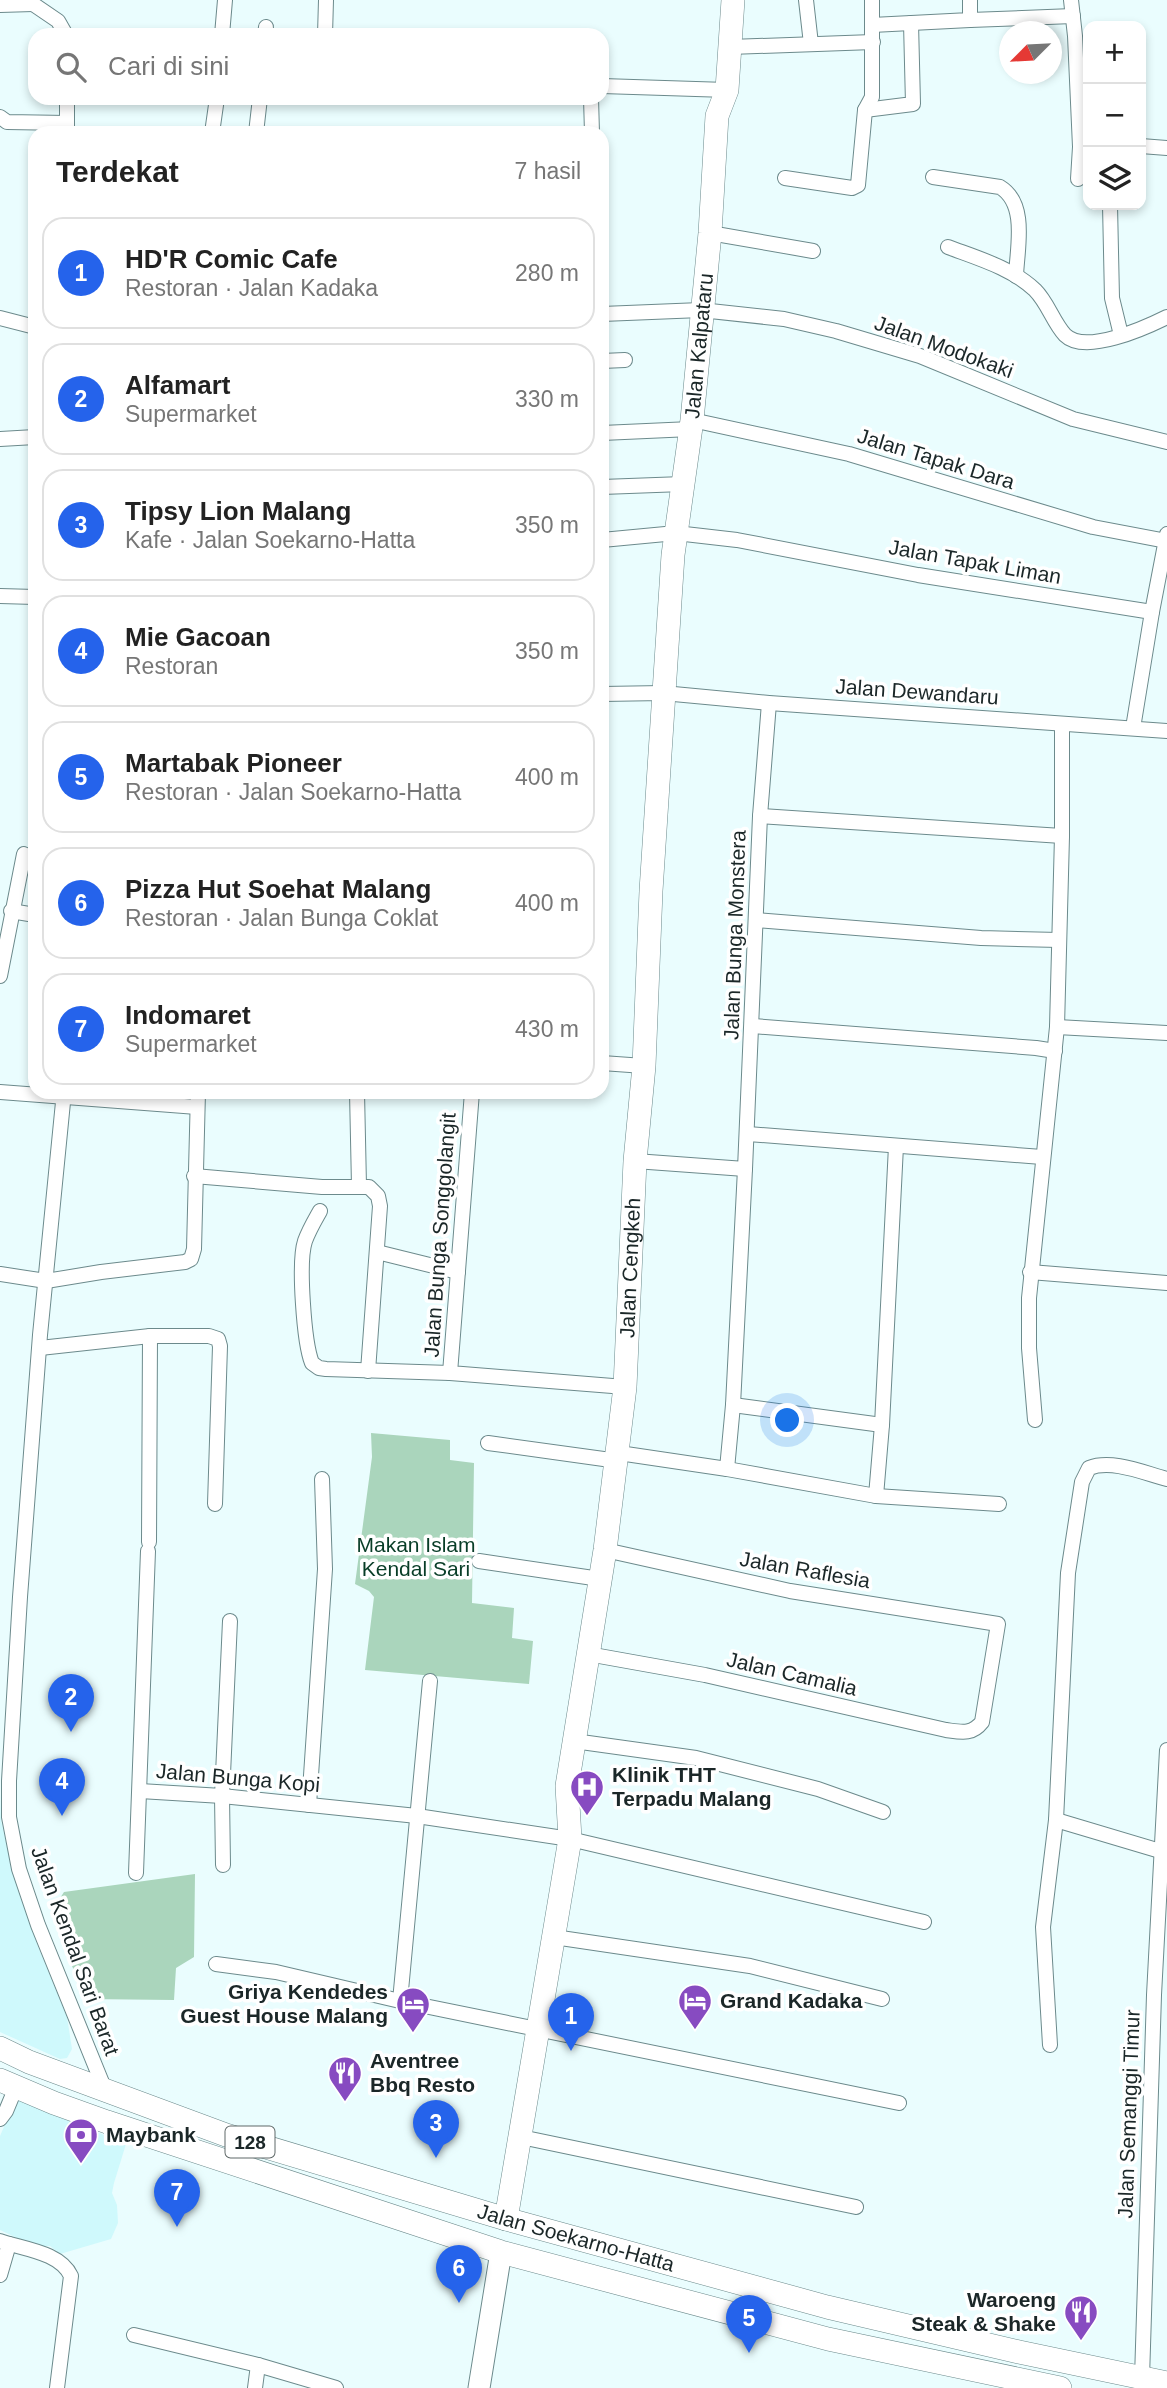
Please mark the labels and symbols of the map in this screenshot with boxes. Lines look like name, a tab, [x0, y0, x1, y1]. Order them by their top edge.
north arrow	[999, 21, 1062, 84]
street label: Jalan Kalpataru	[680, 272, 717, 420]
street label: Jalan Modokaki	[872, 311, 1017, 382]
street label: Jalan Tapak Dara	[855, 424, 1018, 493]
street label: Jalan Tapak Liman	[887, 535, 1063, 588]
street label: Jalan Dewandaru	[835, 674, 999, 709]
street label: Jalan Bunga Monstera	[719, 829, 750, 1040]
street label: Jalan Bunga Songgolangit	[419, 1112, 460, 1358]
street label: Jalan Cengkeh	[615, 1197, 644, 1338]
your location	[770, 1403, 804, 1437]
park label: Makan Islam Kendal Sari	[356, 1533, 476, 1580]
street label: Jalan Raflesia	[738, 1547, 872, 1592]
street label: Jalan Camalia	[725, 1647, 860, 1700]
pin: 2	[48, 1674, 94, 1732]
pin: 4	[39, 1758, 85, 1816]
street label: Jalan Bunga Kopi	[155, 1759, 321, 1796]
place label: Klinik THT Terpadu Malang	[612, 1763, 771, 1810]
hospital icon: Klinik THT Terpadu Malang	[568, 1768, 606, 1817]
street label: Jalan Kendal Sari Barat	[27, 1843, 124, 2059]
place label: Griya Kendedes Guest House Malang	[180, 1980, 388, 2027]
hotel icon: Grand Kadaka	[676, 1982, 714, 2031]
hotel icon: Griya Kendedes Guest House Malang	[394, 1985, 432, 2034]
place label: Grand Kadaka	[720, 1989, 863, 2012]
pin: 1	[548, 1993, 594, 2051]
street label: Jalan Semanggi Timur	[1113, 2009, 1144, 2219]
place label: Aventree Bbq Resto	[370, 2049, 475, 2096]
restaurant icon: Aventree Bbq Resto	[326, 2054, 364, 2103]
pin: 3	[413, 2100, 459, 2158]
bank icon: Maybank	[62, 2116, 100, 2165]
place label: Maybank	[106, 2123, 196, 2146]
road number: 128	[226, 2126, 274, 2158]
pin: 7	[154, 2169, 200, 2227]
street label: Jalan Soekarno-Hatta	[475, 2199, 677, 2276]
pin: 6	[436, 2245, 482, 2303]
place label: Waroeng Steak & Shake	[911, 2288, 1056, 2335]
restaurant icon: Waroeng Steak & Shake	[1062, 2293, 1100, 2342]
pin: 5	[726, 2295, 772, 2353]

